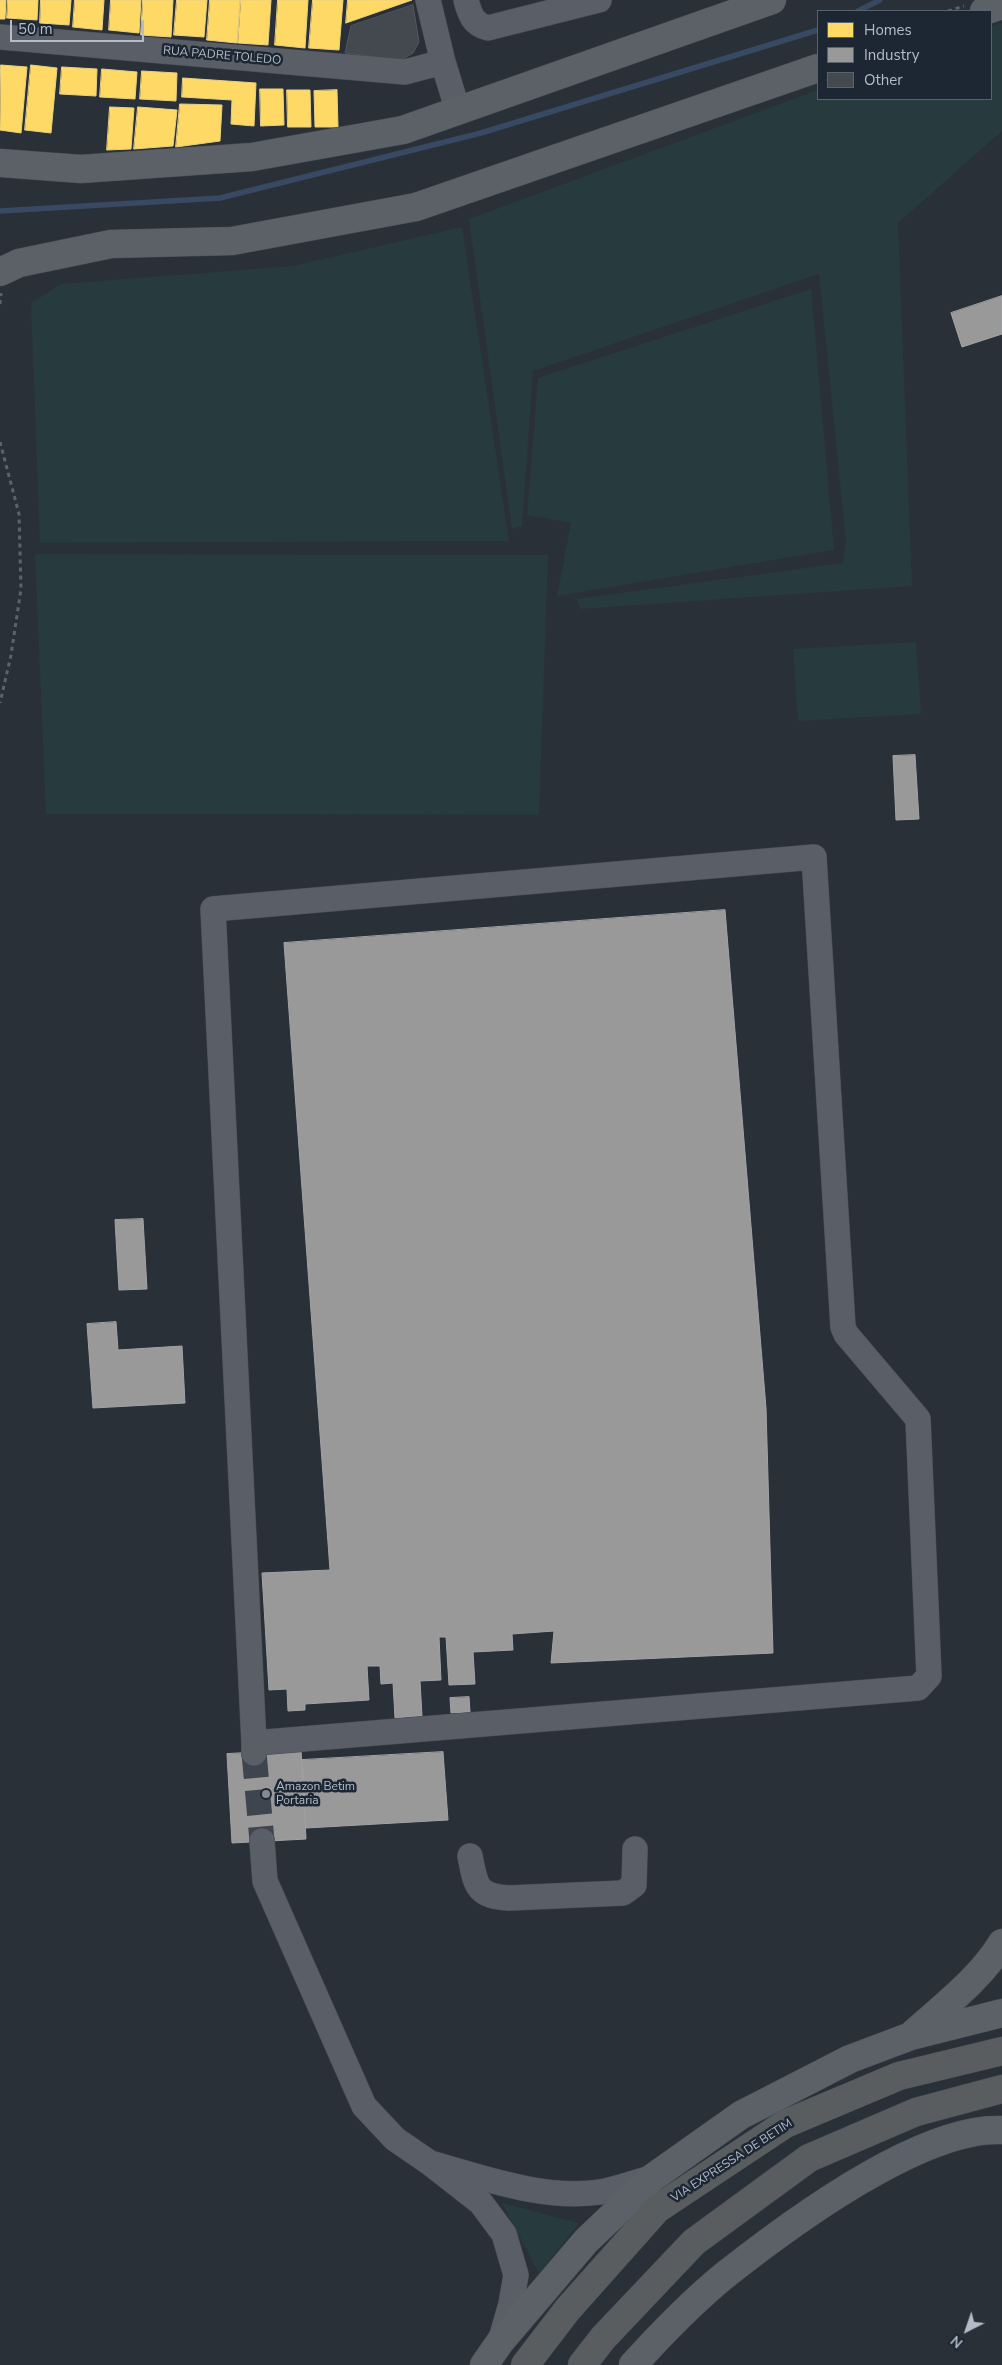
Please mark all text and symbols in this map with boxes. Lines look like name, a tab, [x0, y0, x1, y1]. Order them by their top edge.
scale bar	[12, 10, 146, 42]
legend	[817, 10, 992, 100]
text: 50 m	[18, 19, 53, 39]
text: Homes	[864, 20, 912, 40]
street label: RUA PADRE TOLEDO	[162, 44, 282, 68]
text: Industry	[864, 45, 919, 65]
text: Other	[864, 70, 903, 90]
place label: Amazon Betim Portaria	[276, 1780, 355, 1808]
marker: Amazon Betim Portaria	[260, 1788, 272, 1800]
street label: VIA EXPRESSA DE BETIM	[669, 2116, 795, 2206]
north arrow	[942, 2305, 992, 2355]
text: N	[947, 2331, 967, 2352]

